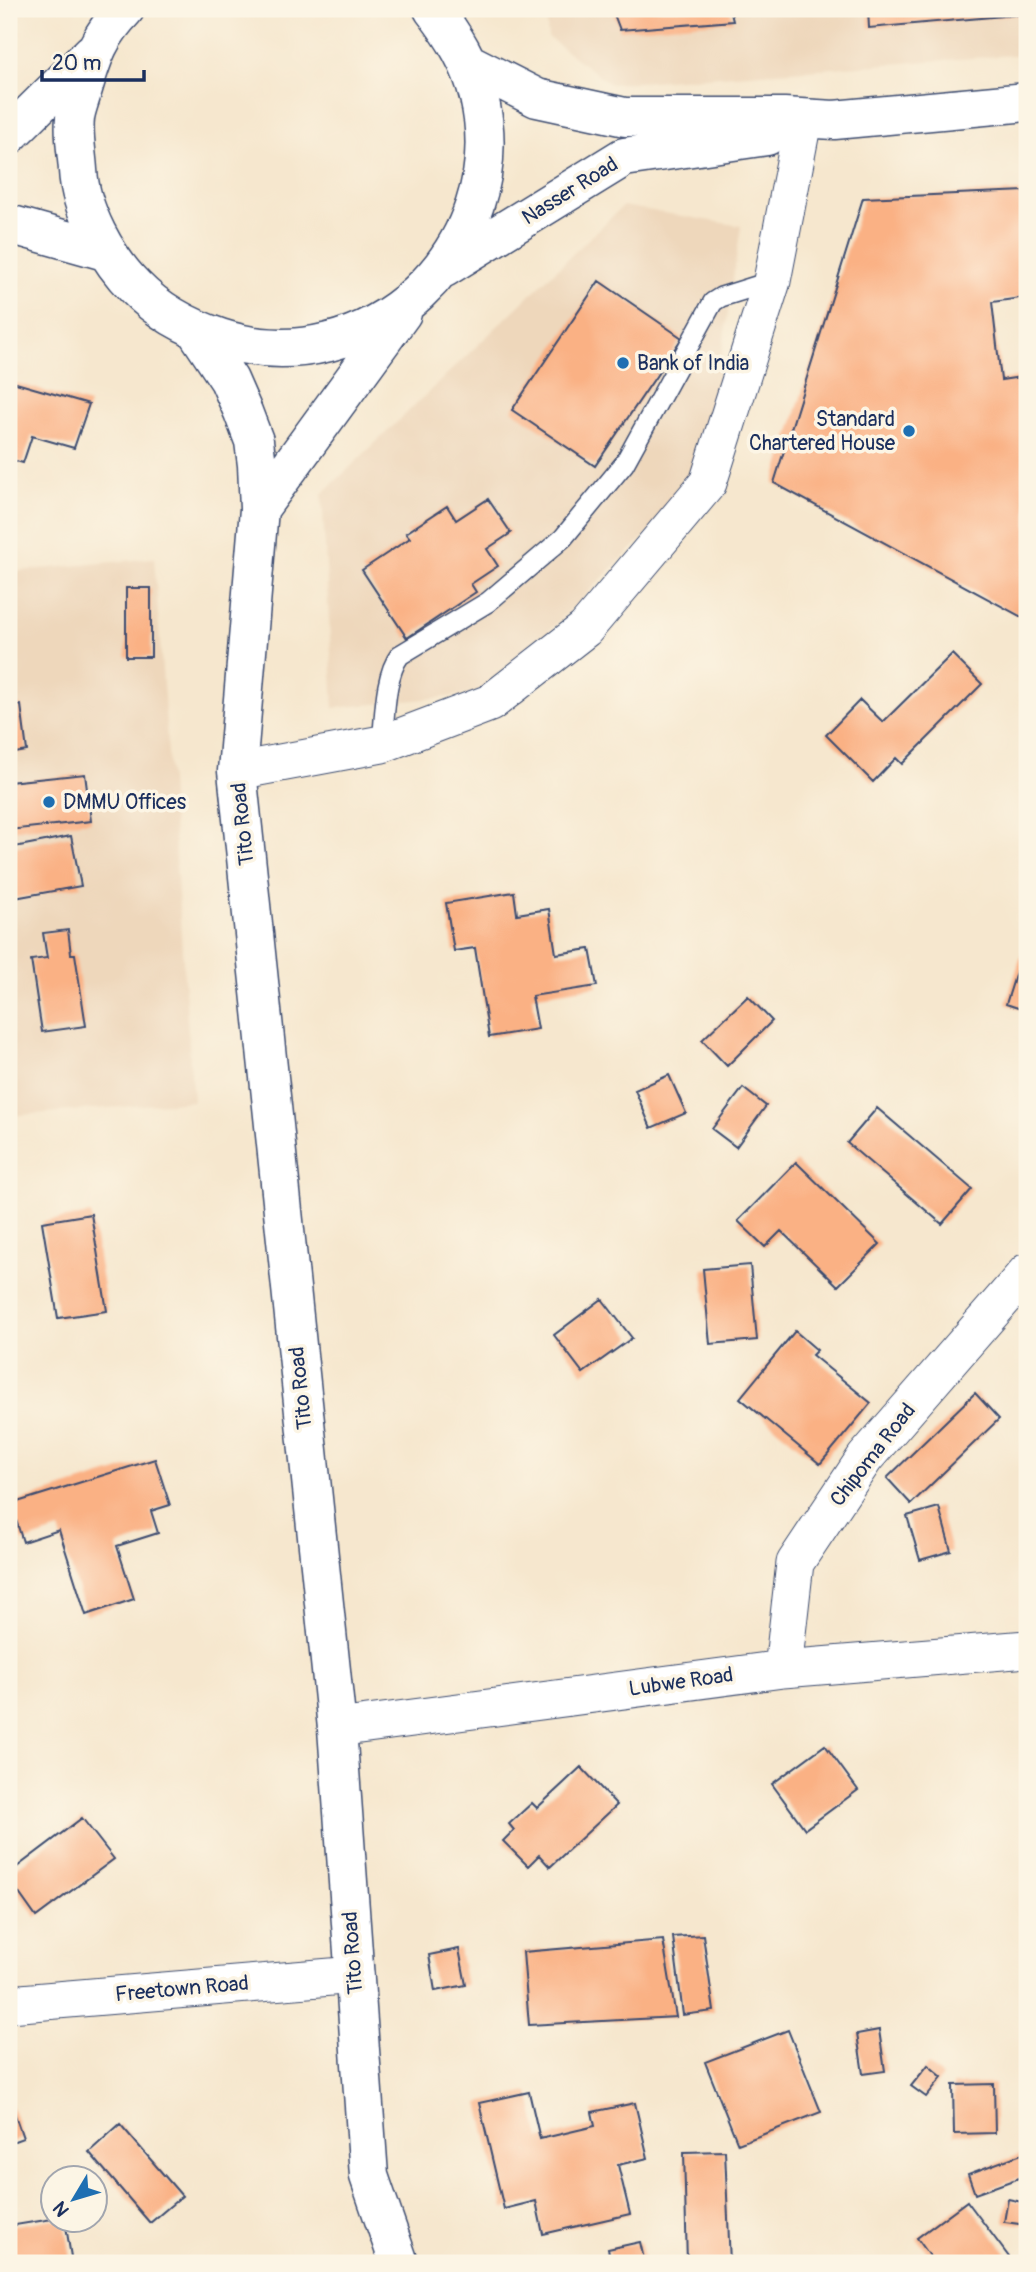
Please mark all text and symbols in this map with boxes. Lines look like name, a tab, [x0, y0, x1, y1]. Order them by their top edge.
scale bar	[42, 38, 144, 82]
text: 20 m	[52, 50, 101, 77]
street label: Nasser Road	[517, 151, 623, 231]
place label: Bank of India	[637, 350, 749, 377]
marker: Bank of India	[615, 355, 631, 371]
place label: Standard Chartered House	[749, 406, 896, 457]
marker: Standard Chartered House	[901, 423, 917, 439]
street label: Tito Road	[225, 781, 261, 867]
place label: DMMU Offices	[63, 789, 187, 816]
marker: DMMU Offices	[41, 794, 57, 810]
street label: Tito Road	[283, 1345, 319, 1431]
street label: Chipoma Road	[824, 1398, 922, 1512]
street label: Lubwe Road	[627, 1661, 735, 1703]
street label: Tito Road	[337, 1911, 369, 1995]
street label: Freetown Road	[114, 1970, 250, 2008]
north arrow	[38, 2164, 108, 2234]
text: N	[48, 2196, 75, 2221]

